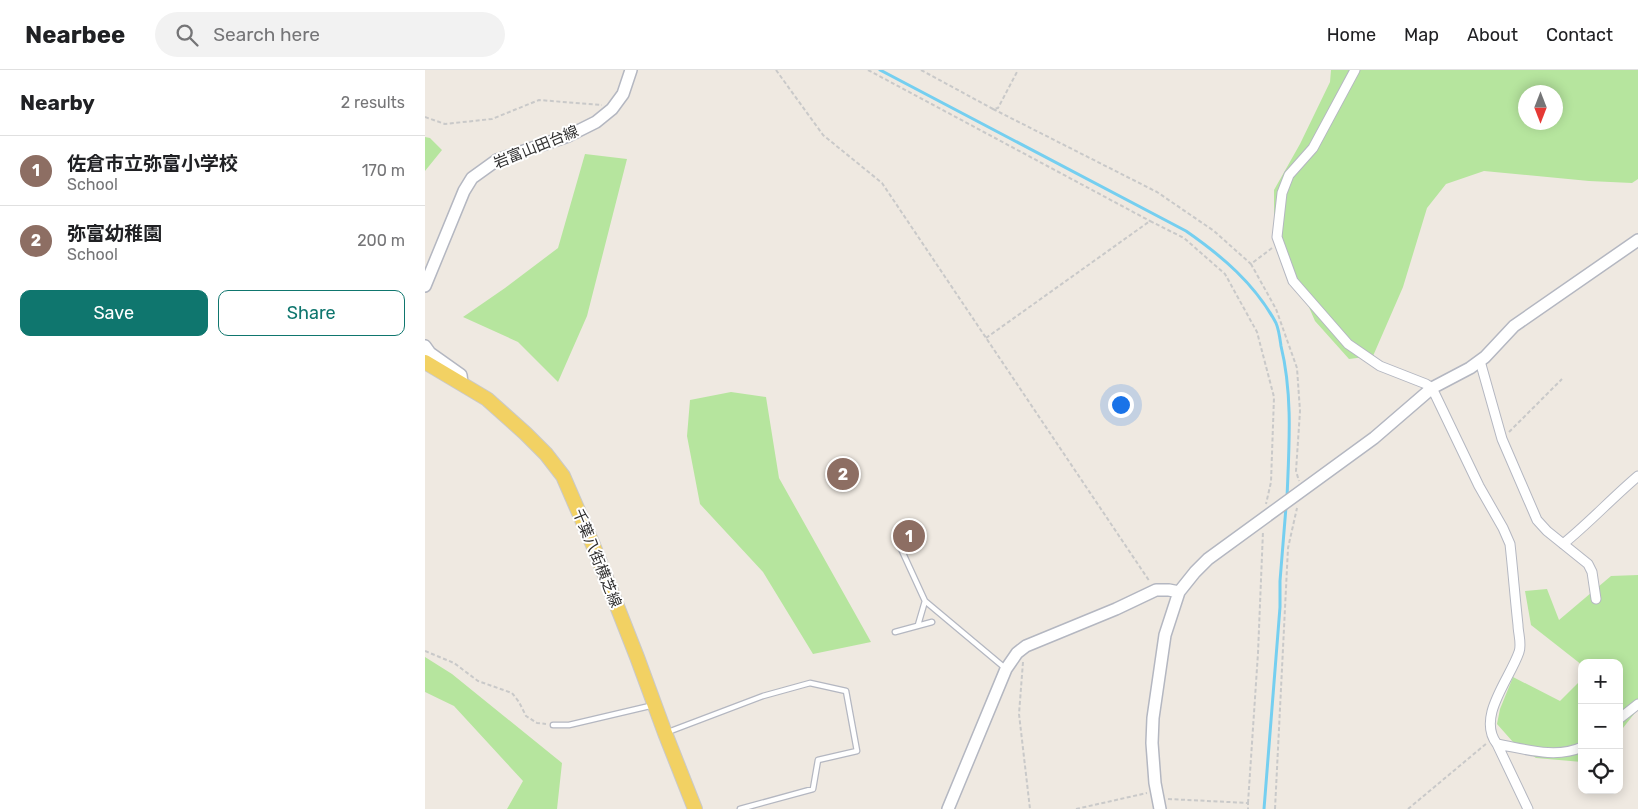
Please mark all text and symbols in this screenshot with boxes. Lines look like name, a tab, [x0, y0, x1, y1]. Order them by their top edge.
search box	[155, 12, 505, 57]
text: Nearbee	[25, 21, 125, 49]
icon: search	[173, 21, 201, 49]
text: Search here	[213, 23, 320, 46]
text: Home	[1327, 24, 1376, 46]
text: Map	[1404, 24, 1439, 46]
text: About	[1467, 24, 1518, 46]
text: Contact	[1546, 24, 1613, 46]
north arrow	[1518, 85, 1563, 130]
text: Nearby	[20, 90, 95, 115]
text: 2 results	[341, 93, 405, 112]
street label: 岩富山田台線	[491, 122, 581, 172]
text: 佐倉市立弥富小学校	[67, 152, 238, 175]
text: 1	[32, 161, 40, 180]
text: 170 m	[362, 161, 405, 180]
text: School	[67, 175, 118, 194]
text: 弥富幼稚園	[67, 222, 162, 245]
text: 2	[31, 231, 41, 250]
text: 200 m	[357, 231, 405, 250]
text: School	[67, 245, 118, 264]
button: Save	[20, 290, 208, 336]
button: Share	[218, 290, 405, 336]
your location	[1108, 392, 1134, 418]
pin: 2	[827, 455, 859, 493]
street label: 千葉八街横芝線	[569, 506, 625, 610]
pin: 1	[893, 517, 925, 555]
map controls	[1578, 659, 1623, 794]
button: +	[1578, 659, 1623, 704]
button: −	[1578, 704, 1623, 749]
button: locate	[1578, 749, 1623, 794]

